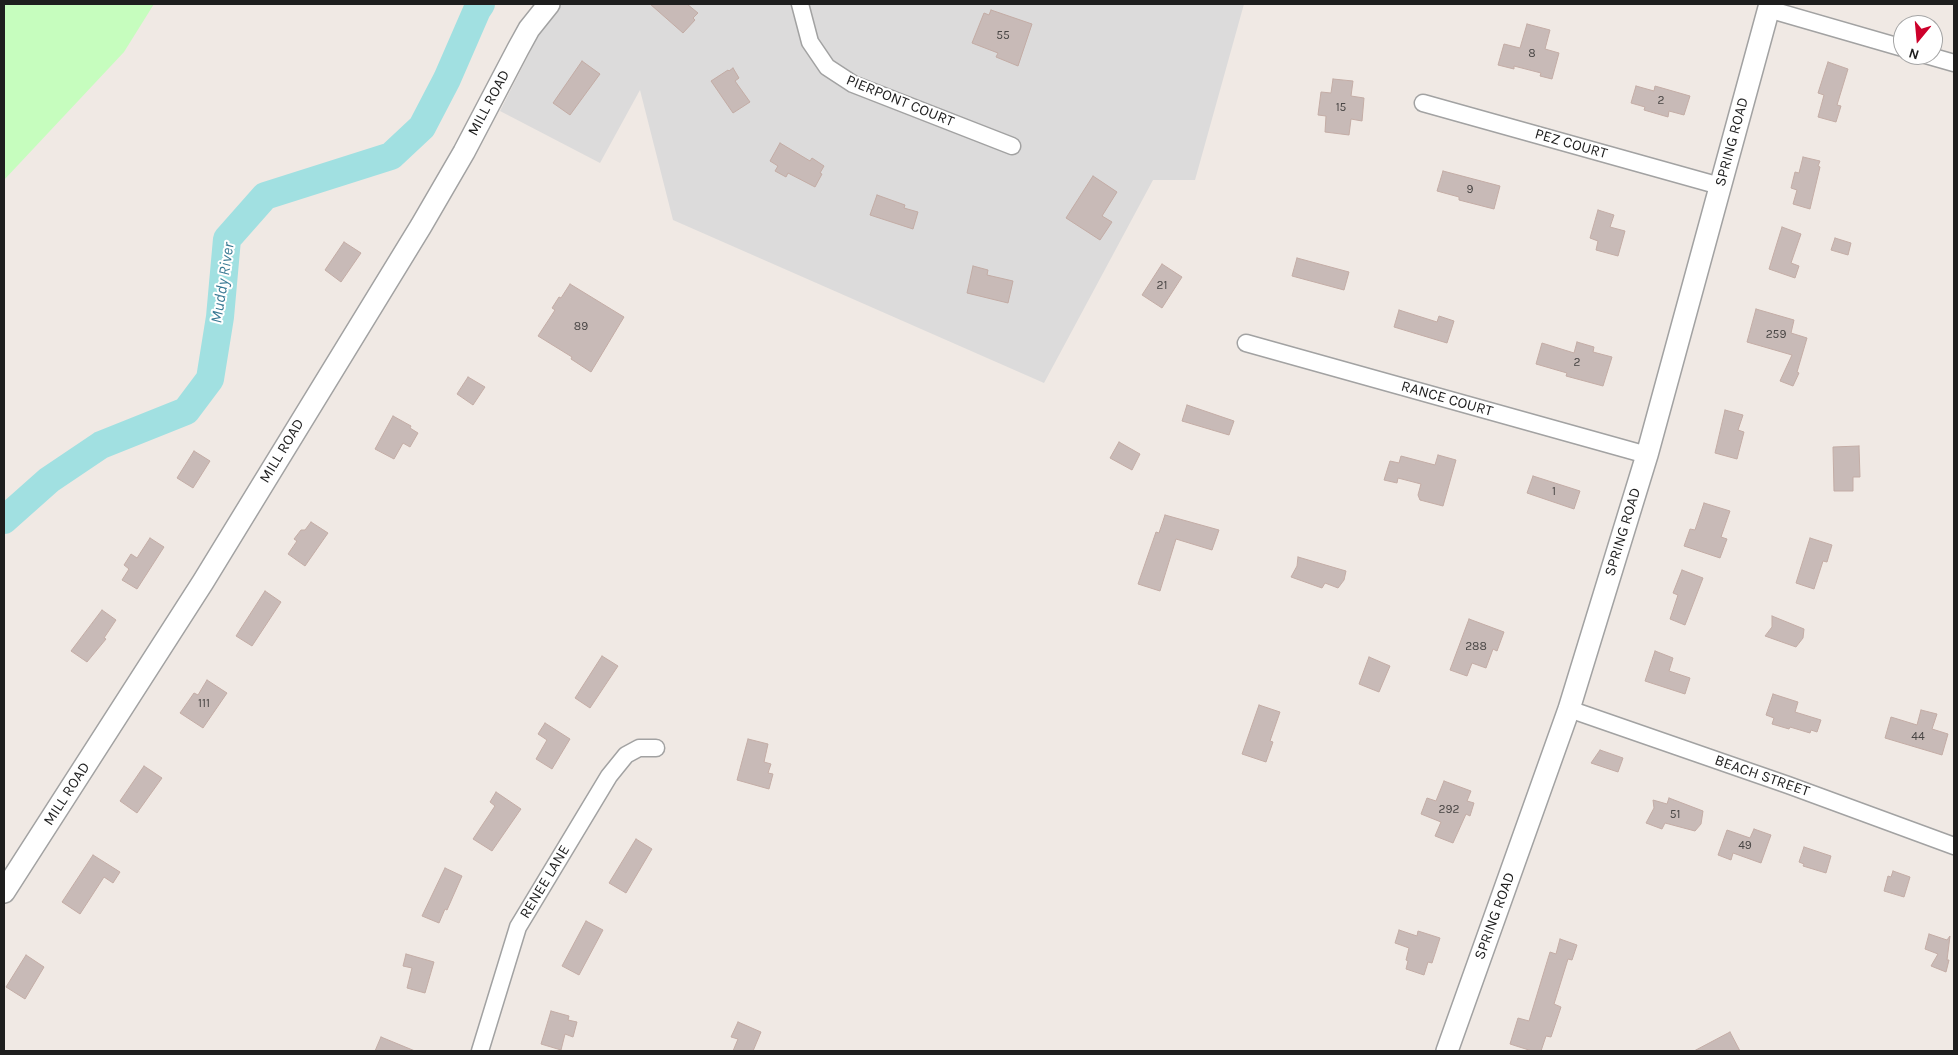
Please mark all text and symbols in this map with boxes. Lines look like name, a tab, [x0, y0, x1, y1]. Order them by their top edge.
north arrow	[1893, 15, 1943, 65]
house number: 55	[996, 29, 1010, 43]
text: N	[1906, 44, 1921, 63]
house number: 8	[1528, 47, 1536, 61]
street label: MILL ROAD	[464, 67, 514, 139]
street label: PIERPONT COURT	[843, 71, 957, 131]
house number: 2	[1658, 94, 1664, 108]
street label: SPRING ROAD	[1711, 95, 1753, 189]
house number: 15	[1336, 101, 1346, 115]
street label: PEZ COURT	[1533, 125, 1609, 163]
house number: 9	[1467, 183, 1473, 197]
water label: Muddy River	[207, 241, 239, 325]
house number: 21	[1157, 279, 1167, 293]
house number: 89	[574, 320, 588, 334]
house number: 259	[1766, 328, 1786, 342]
house number: 2	[1574, 356, 1580, 370]
street label: RANCE COURT	[1399, 377, 1495, 421]
street label: MILL ROAD	[256, 416, 308, 486]
house number: 1	[1552, 485, 1556, 499]
street label: SPRING ROAD	[1601, 486, 1645, 578]
house number: 288	[1465, 640, 1487, 654]
house number: 111	[198, 697, 210, 711]
house number: 44	[1911, 730, 1925, 744]
street label: BEACH STREET	[1712, 751, 1812, 801]
street label: MILL ROAD	[40, 759, 94, 829]
house number: 292	[1439, 803, 1459, 817]
house number: 51	[1670, 808, 1680, 822]
house number: 49	[1738, 839, 1752, 853]
street label: RENEE LANE	[516, 842, 574, 922]
street label: SPRING ROAD	[1471, 870, 1519, 962]

